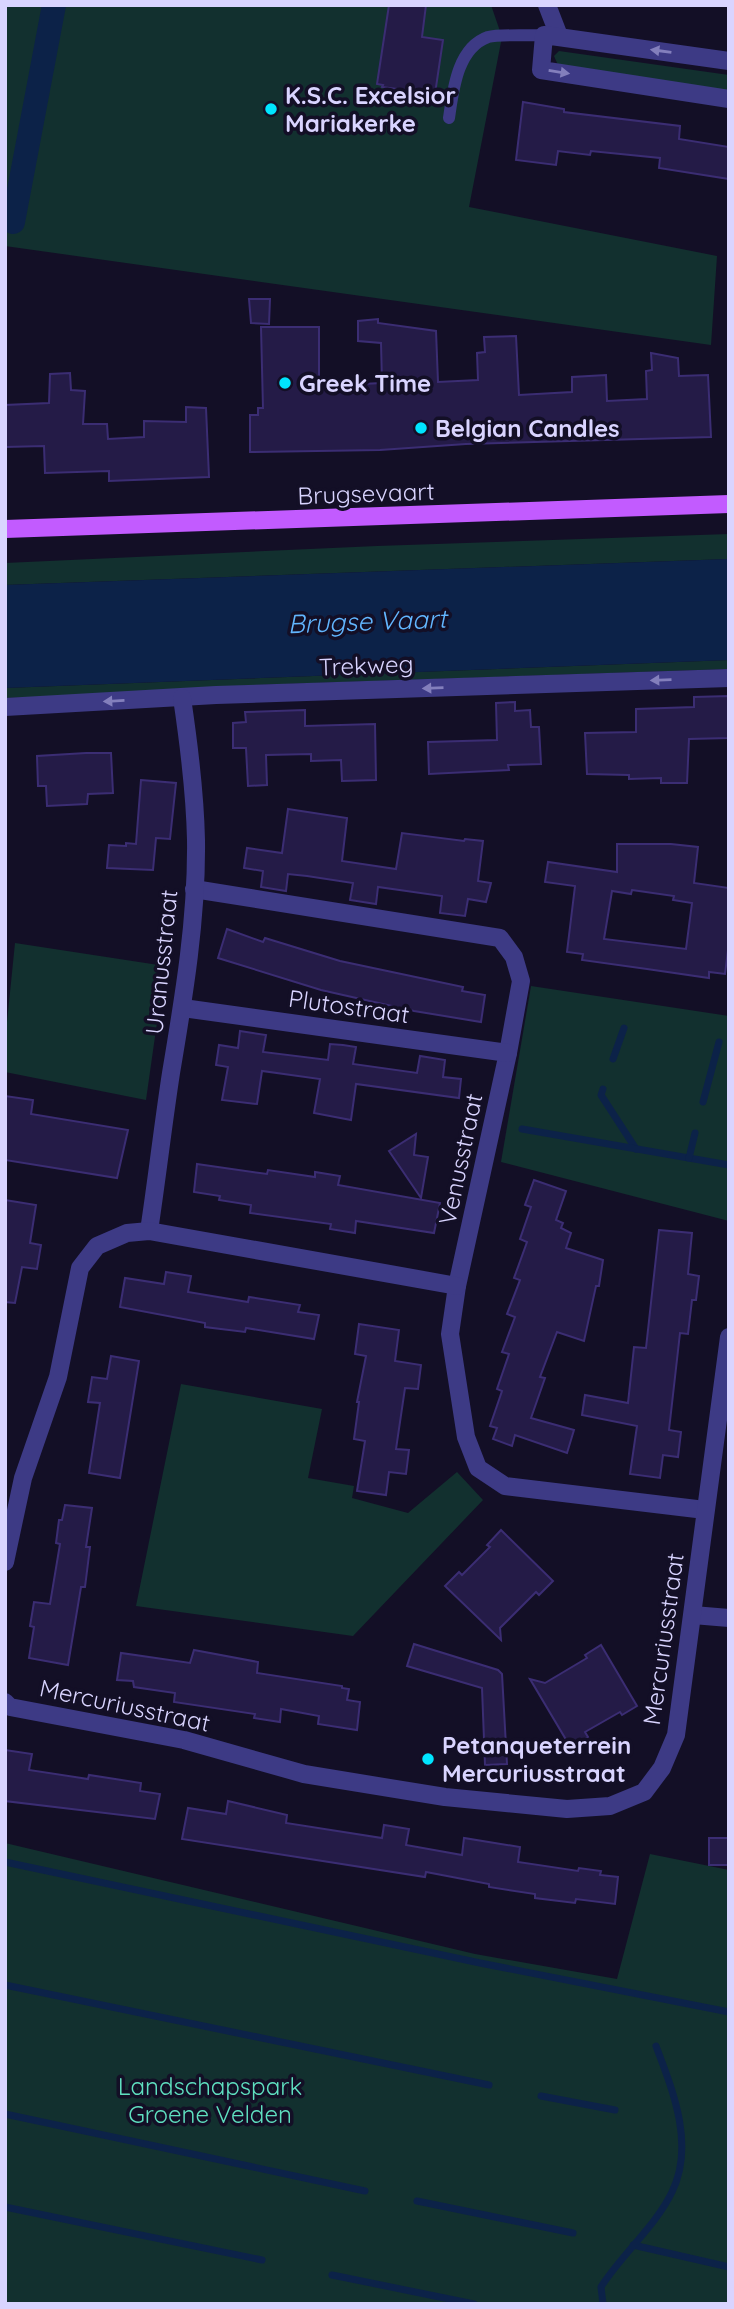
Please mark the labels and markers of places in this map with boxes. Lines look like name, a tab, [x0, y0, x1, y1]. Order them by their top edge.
place label: K.S.C. Excelsior Mariakerke	[285, 80, 456, 138]
marker: K.S.C. Excelsior Mariakerke	[263, 101, 279, 117]
place label: Greek Time	[299, 368, 431, 398]
marker: Greek Time	[277, 375, 293, 391]
place label: Belgian Candles	[435, 413, 620, 443]
marker: Belgian Candles	[413, 420, 429, 436]
place label: Petanqueterrein Mercuriusstraat	[442, 1730, 631, 1788]
marker: Petanqueterrein Mercuriusstraat	[420, 1751, 436, 1767]

